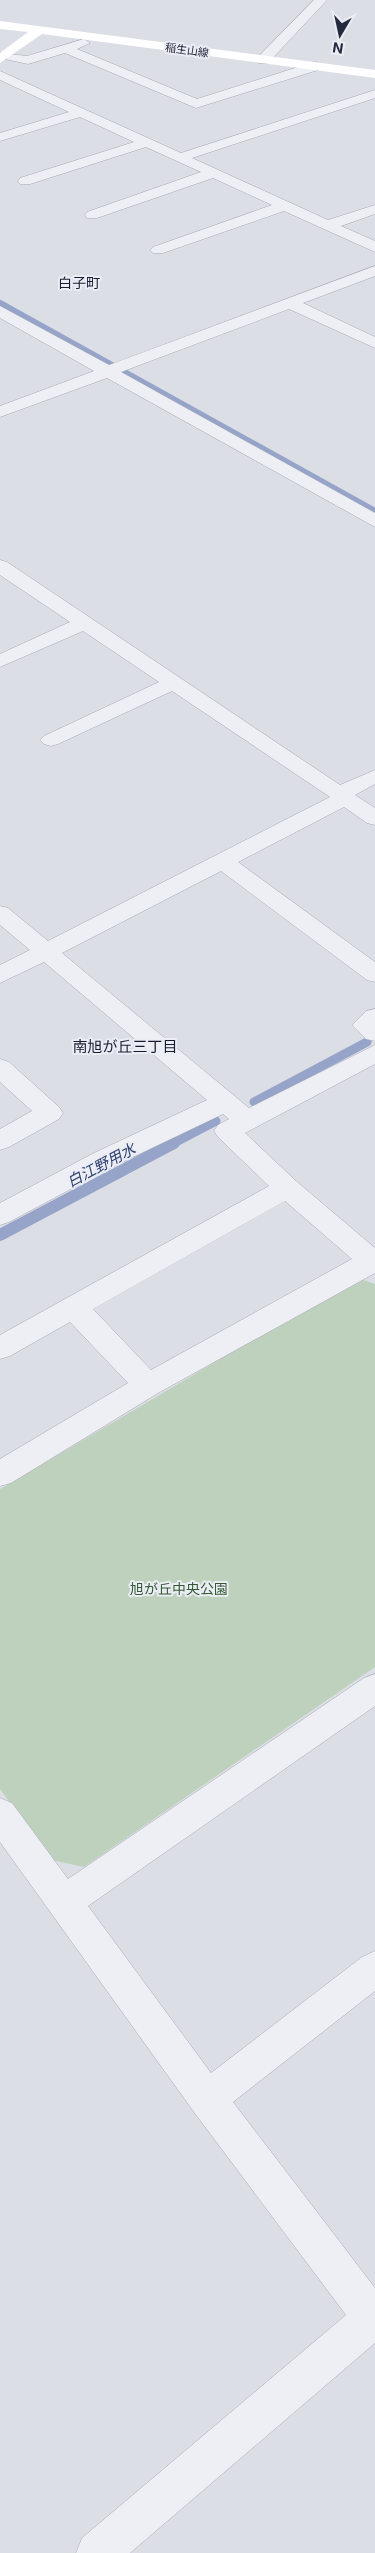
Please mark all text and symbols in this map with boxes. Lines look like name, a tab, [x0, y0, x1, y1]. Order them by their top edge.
north arrow	[315, 10, 365, 60]
text: N	[331, 39, 344, 58]
street label: 稲生山線	[164, 40, 210, 60]
district label: 白子町	[58, 274, 100, 291]
district label: 南旭が丘三丁目	[72, 1037, 178, 1056]
water label: 白江野用水	[63, 1138, 140, 1191]
park label: 旭が丘中央公園	[130, 1580, 228, 1597]

